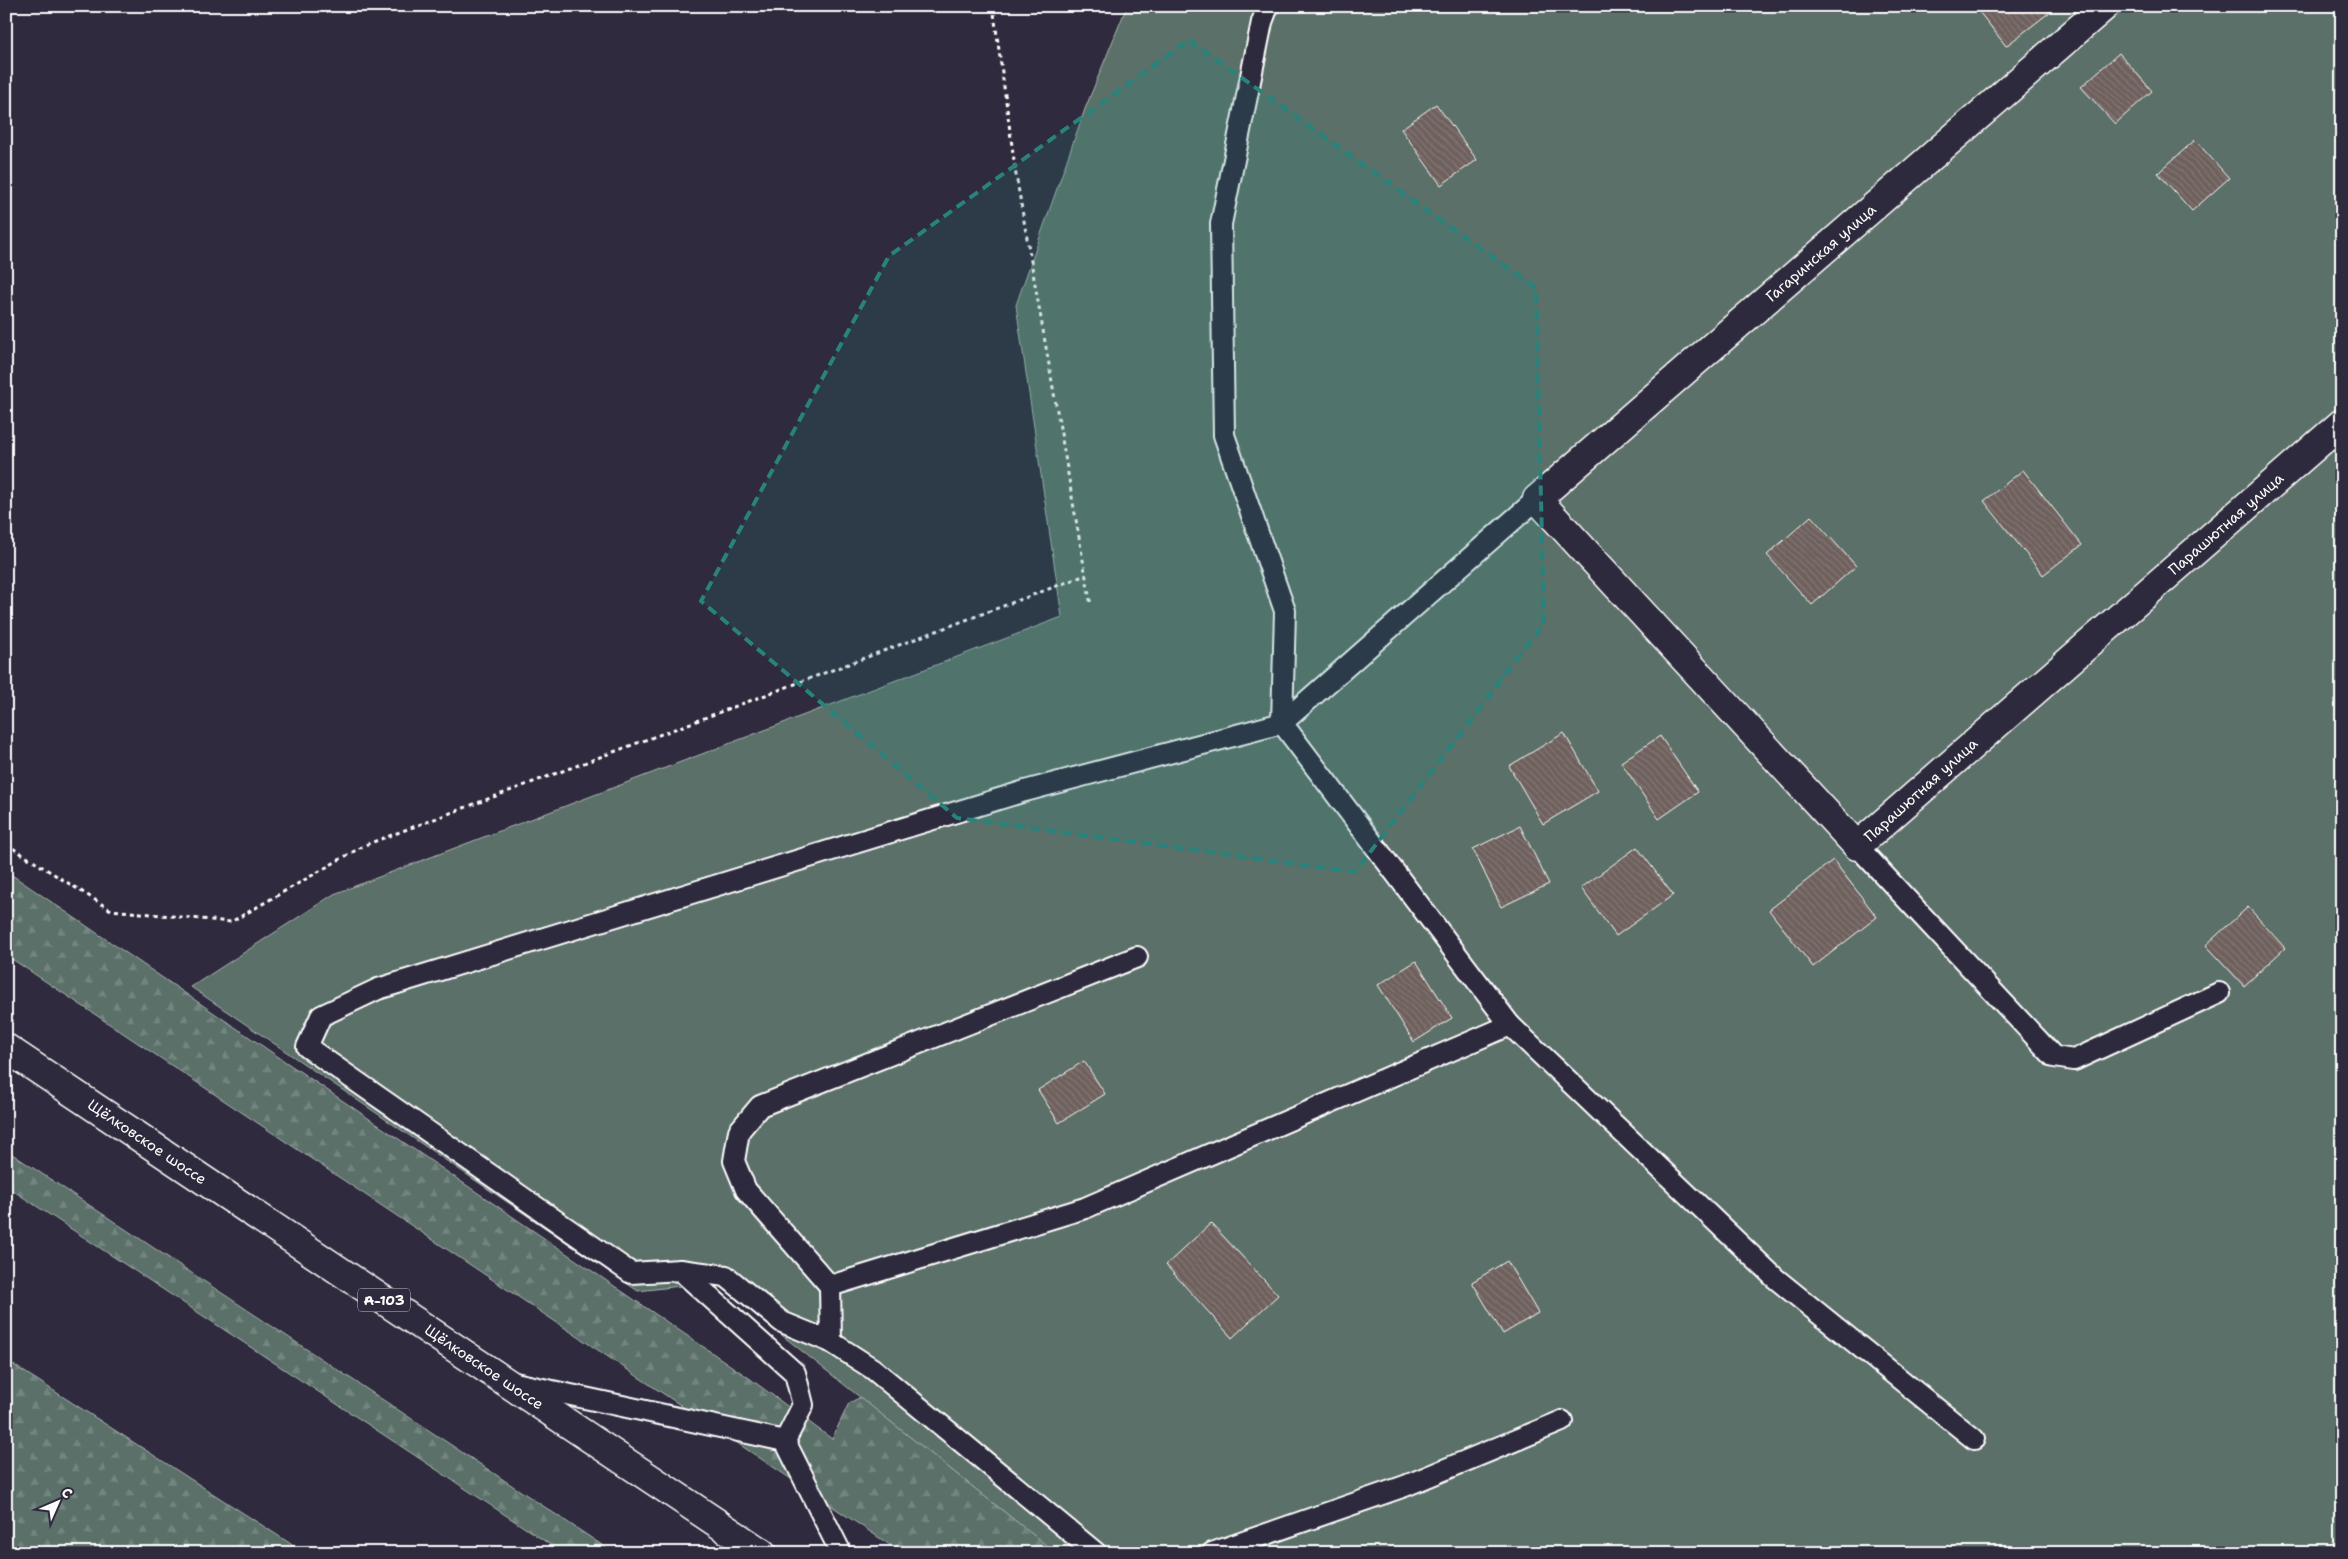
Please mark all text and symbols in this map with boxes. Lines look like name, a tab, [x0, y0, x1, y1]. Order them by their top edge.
street label: Гагаринская улица	[1762, 199, 1881, 306]
street label: Парашютная улица	[2164, 468, 2288, 580]
street label: Парашютная улица	[1860, 733, 1983, 846]
street label: Щёлковское шоссе	[84, 1095, 210, 1189]
road number: А-103	[358, 1288, 410, 1312]
street label: Щёлковское шоссе	[421, 1320, 547, 1414]
north arrow	[32, 1476, 82, 1526]
text: С	[58, 1483, 77, 1502]

